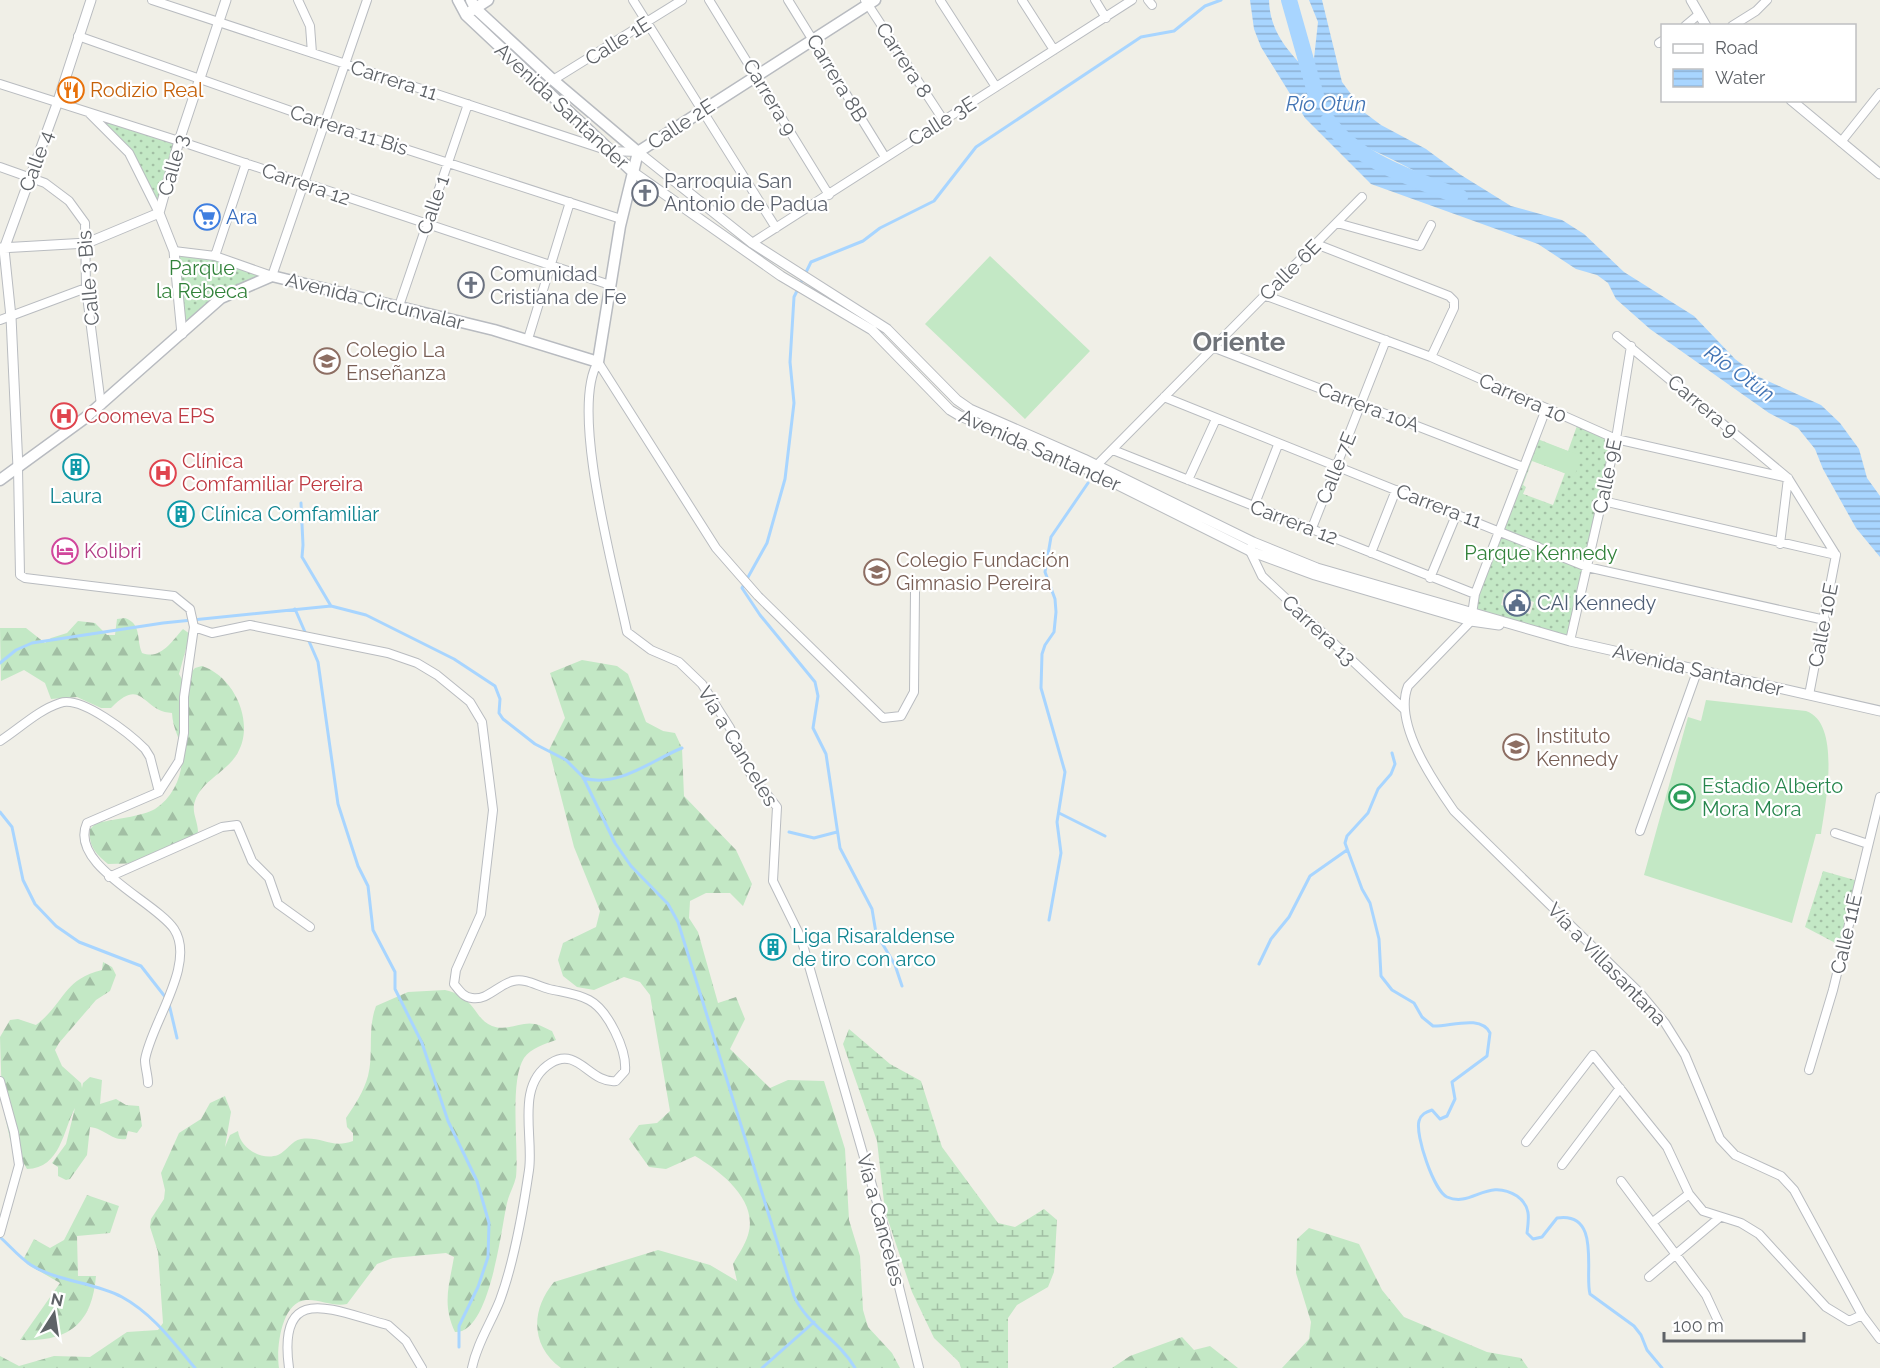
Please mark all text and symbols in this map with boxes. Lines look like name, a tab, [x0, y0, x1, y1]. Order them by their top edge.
street label: Calle 1E	[581, 11, 655, 71]
street label: Carrera 8	[871, 18, 937, 102]
legend	[1661, 24, 1856, 102]
street label: Carrera 8B	[801, 30, 873, 126]
text: Road	[1715, 37, 1758, 58]
street label: Avenida Santander	[490, 38, 634, 174]
street label: Carrera 9	[738, 54, 802, 140]
street label: Carrera 11	[347, 55, 441, 105]
text: Water	[1715, 67, 1766, 88]
restaurant icon: Rodizio Real	[56, 75, 86, 105]
place label: Rodizio Real	[90, 78, 204, 102]
street label: Calle 3E	[904, 91, 980, 151]
water label: Río Otún	[1286, 91, 1366, 116]
street label: Calle 2E	[643, 94, 719, 154]
street label: Carrera 11 Bis	[287, 100, 411, 160]
street label: Calle 4	[14, 127, 58, 195]
street label: Calle 3	[153, 131, 193, 199]
street label: Carrera 12	[259, 158, 353, 210]
place label: Parroquia San Antonio de Padua	[664, 169, 828, 216]
street label: Calle 1	[412, 172, 454, 238]
church icon: Parroquia San Antonio de Padua	[630, 178, 660, 208]
supermarket icon: Ara	[192, 202, 222, 232]
place label: Ara	[226, 205, 257, 229]
street label: Calle 3 Bis	[72, 229, 104, 327]
street label: Calle 6E	[1254, 234, 1326, 306]
park label: Parque la Rebeca	[156, 256, 248, 303]
place label: Comunidad Cristiana de Fe	[490, 262, 627, 309]
street label: Avenida Circunvalar	[283, 267, 467, 335]
church icon: Comunidad Cristiana de Fe	[456, 270, 486, 300]
district label: Oriente	[1193, 327, 1286, 357]
place label: Colegio La Enseñanza	[346, 338, 446, 385]
water label: Río Otún	[1700, 339, 1780, 407]
school or university icon: Colegio La Enseñanza	[312, 346, 342, 376]
street label: Carrera 10	[1475, 368, 1571, 428]
street label: Carrera 9	[1663, 370, 1743, 442]
street label: Carrera 10A	[1315, 377, 1424, 438]
hospital icon: Coomeva EPS	[49, 401, 79, 431]
place label: Coomeva EPS	[84, 404, 215, 428]
street label: Avenida Santander	[955, 404, 1125, 496]
street label: Calle 7E	[1311, 429, 1361, 507]
street label: Calle 9E	[1587, 436, 1627, 516]
place label: Clínica Comfamiliar Pereira	[182, 449, 363, 496]
building icon: Laura	[61, 452, 91, 482]
hospital icon: Clínica Comfamiliar Pereira	[148, 458, 178, 488]
street label: Carrera 11	[1393, 479, 1486, 534]
place label: Laura	[50, 484, 102, 508]
street label: Carrera 12	[1247, 494, 1341, 550]
building icon: Clínica Comfamiliar	[166, 499, 196, 529]
place label: Clínica Comfamiliar	[201, 502, 379, 526]
hotel icon: Kolibri	[50, 536, 80, 566]
place label: Kolibri	[84, 539, 142, 563]
park label: Parque Kennedy	[1464, 541, 1618, 565]
place label: Colegio Fundación Gimnasio Pereira	[896, 548, 1069, 595]
school or university icon: Colegio Fundación Gimnasio Pereira	[862, 557, 892, 587]
street label: Calle 10E	[1803, 581, 1843, 669]
public building icon: CAI Kennedy	[1502, 588, 1532, 618]
street label: Carrera 13	[1277, 590, 1361, 670]
place label: CAI Kennedy	[1537, 591, 1657, 615]
street label: Avenida Santander	[1610, 639, 1786, 701]
street label: Vía a Canceles	[693, 682, 783, 810]
place label: Instituto Kennedy	[1536, 724, 1618, 771]
school or university icon: Instituto Kennedy	[1501, 732, 1531, 762]
place label: Estadio Alberto Mora Mora	[1702, 774, 1843, 821]
sports icon: Estadio Alberto Mora Mora	[1667, 782, 1697, 812]
street label: Calle 11E	[1825, 892, 1867, 976]
street label: Vía a Villasantana	[1542, 898, 1672, 1030]
place label: Liga Risaraldense de tiro con arco	[792, 924, 955, 971]
building icon: Liga Risaraldense de tiro con arco	[758, 932, 788, 962]
street label: Vía a Canceles	[852, 1151, 910, 1289]
north arrow	[24, 1284, 84, 1344]
text: N	[49, 1289, 65, 1310]
scale bar	[1664, 1305, 1804, 1343]
text: 100 m	[1673, 1315, 1724, 1336]

